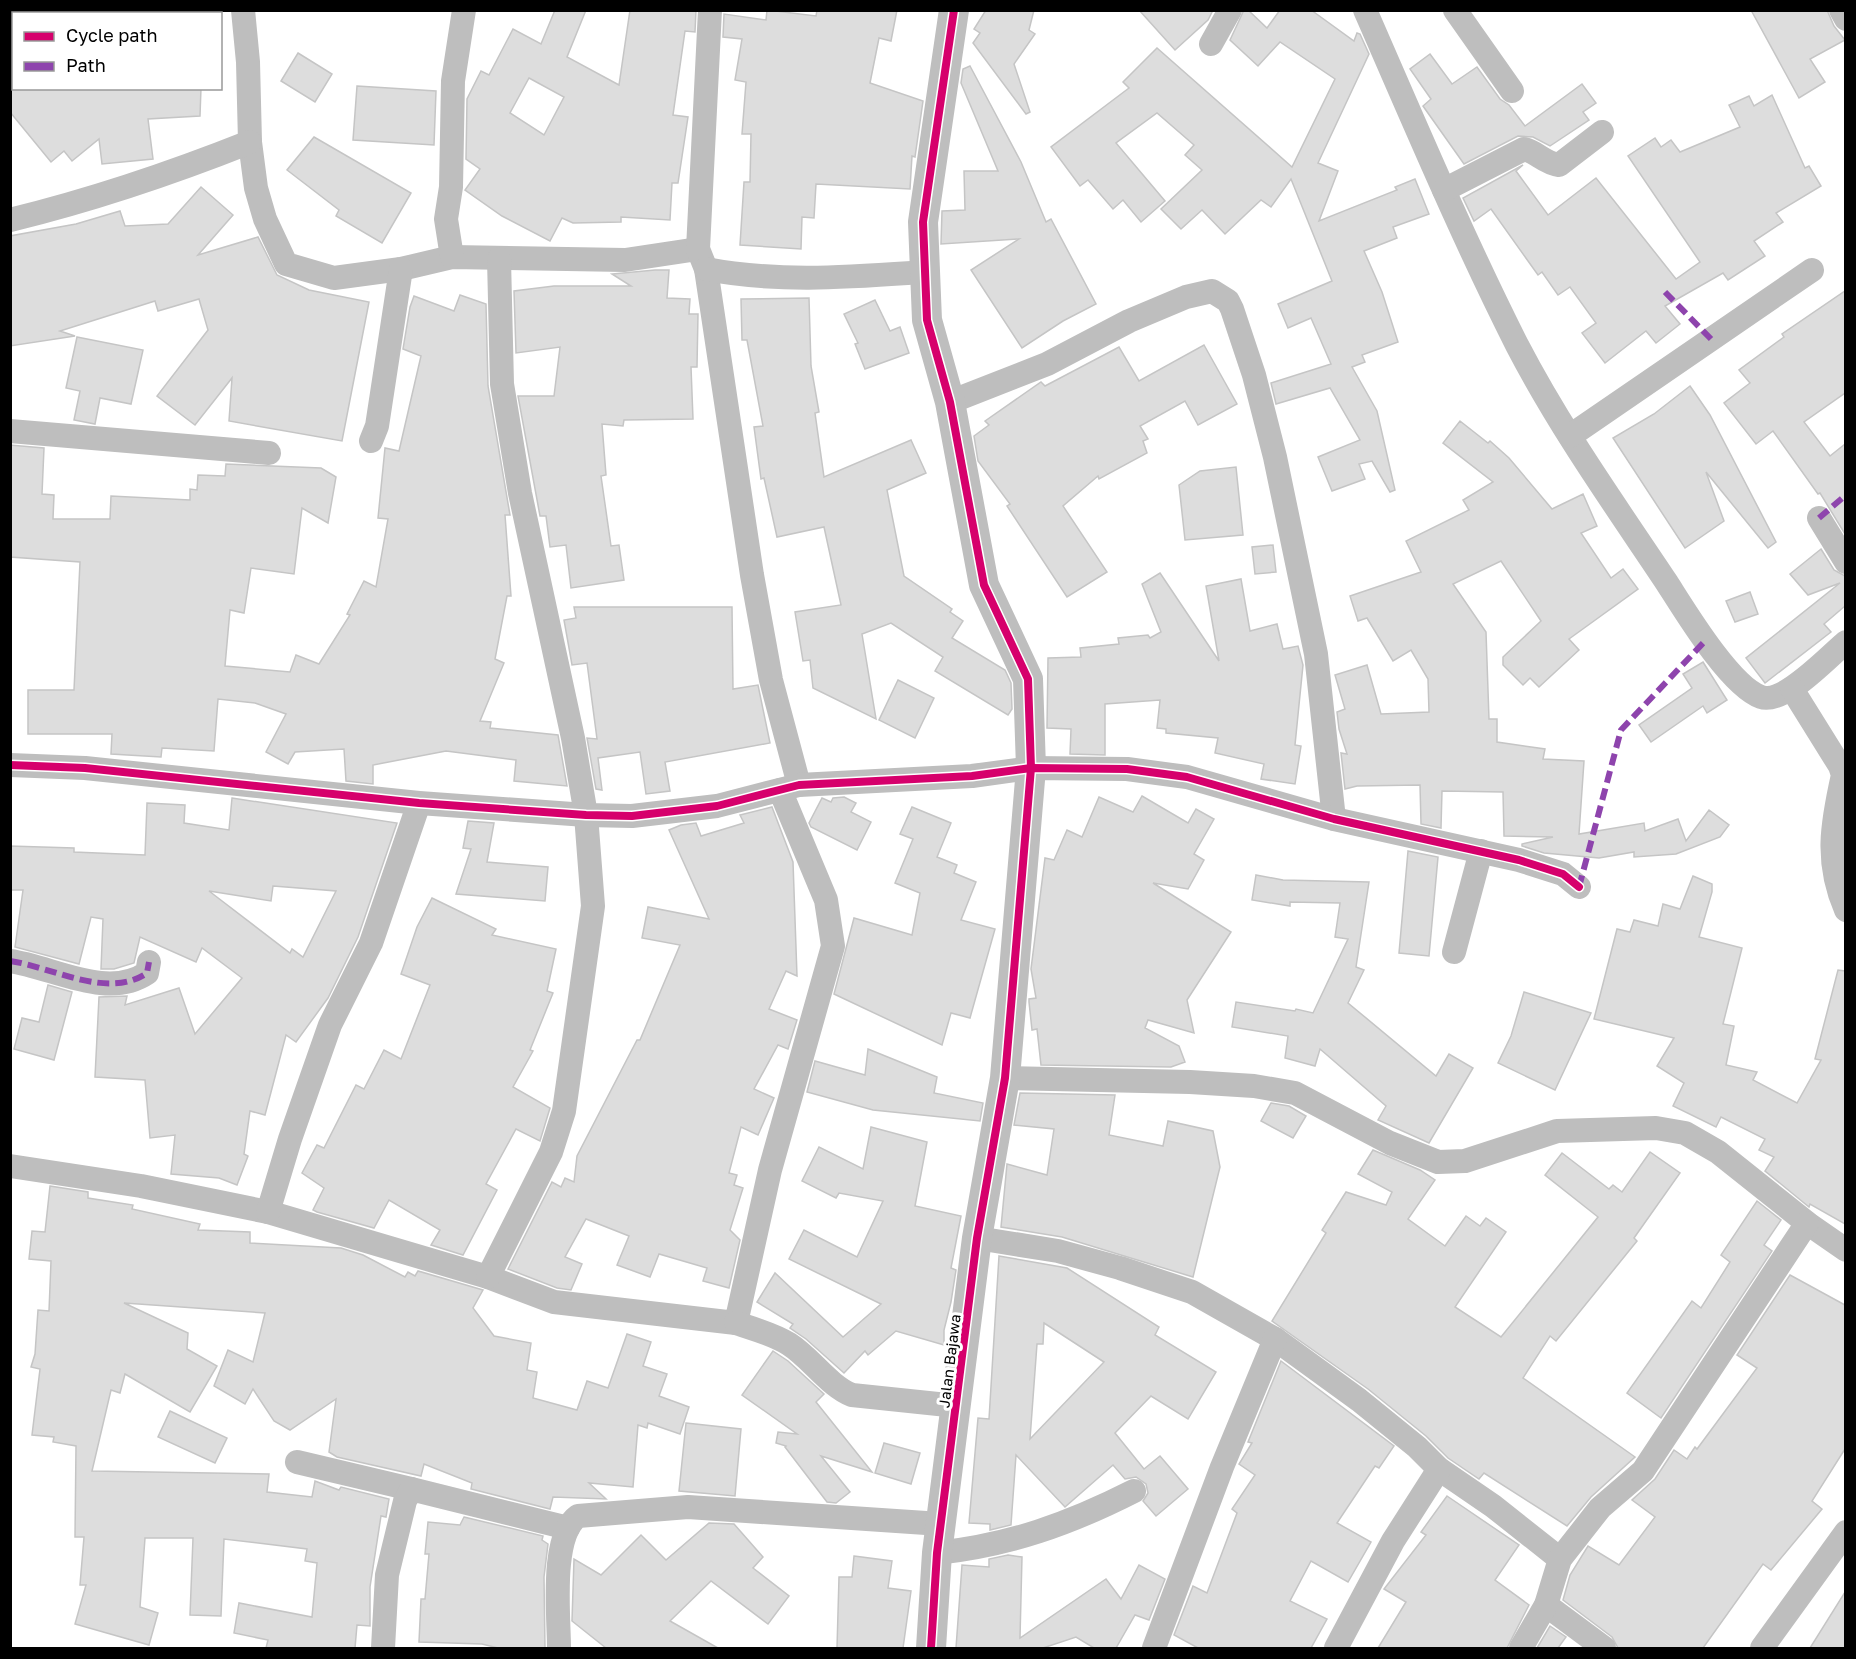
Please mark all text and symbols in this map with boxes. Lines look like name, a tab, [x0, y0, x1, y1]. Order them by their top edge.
legend	[12, 12, 222, 90]
text: Cycle path	[66, 24, 158, 46]
text: Path	[66, 54, 106, 76]
street label: Jalan Bajawa	[934, 1313, 964, 1409]

